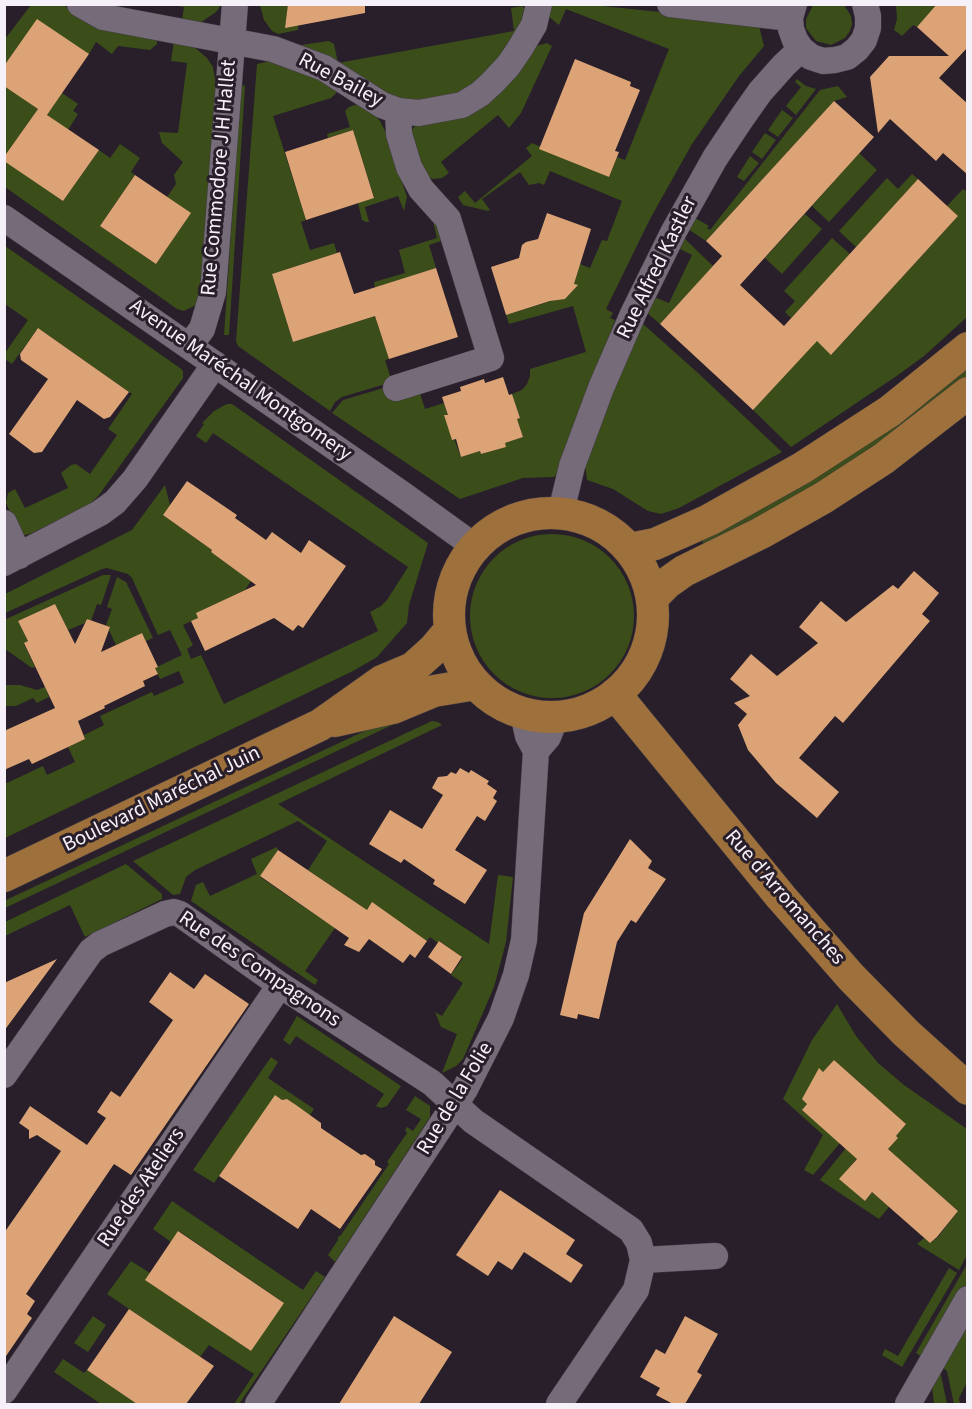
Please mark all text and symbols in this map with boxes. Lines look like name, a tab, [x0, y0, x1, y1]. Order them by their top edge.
street label: Rue Bailey	[294, 48, 386, 114]
street label: Rue Commodore J H Hallet	[197, 59, 243, 297]
street label: Rue Alfred Kastler	[613, 193, 703, 343]
street label: Avenue Maréchal Montgomery	[124, 295, 356, 467]
street label: Boulevard Maréchal Juin	[59, 741, 265, 859]
street label: Rue d'Arromanches	[719, 825, 849, 971]
street label: Rue des Compagnons	[173, 907, 345, 1033]
street label: Rue de la Folie	[413, 1038, 499, 1160]
street label: Rue des Ateliers	[93, 1124, 191, 1252]

